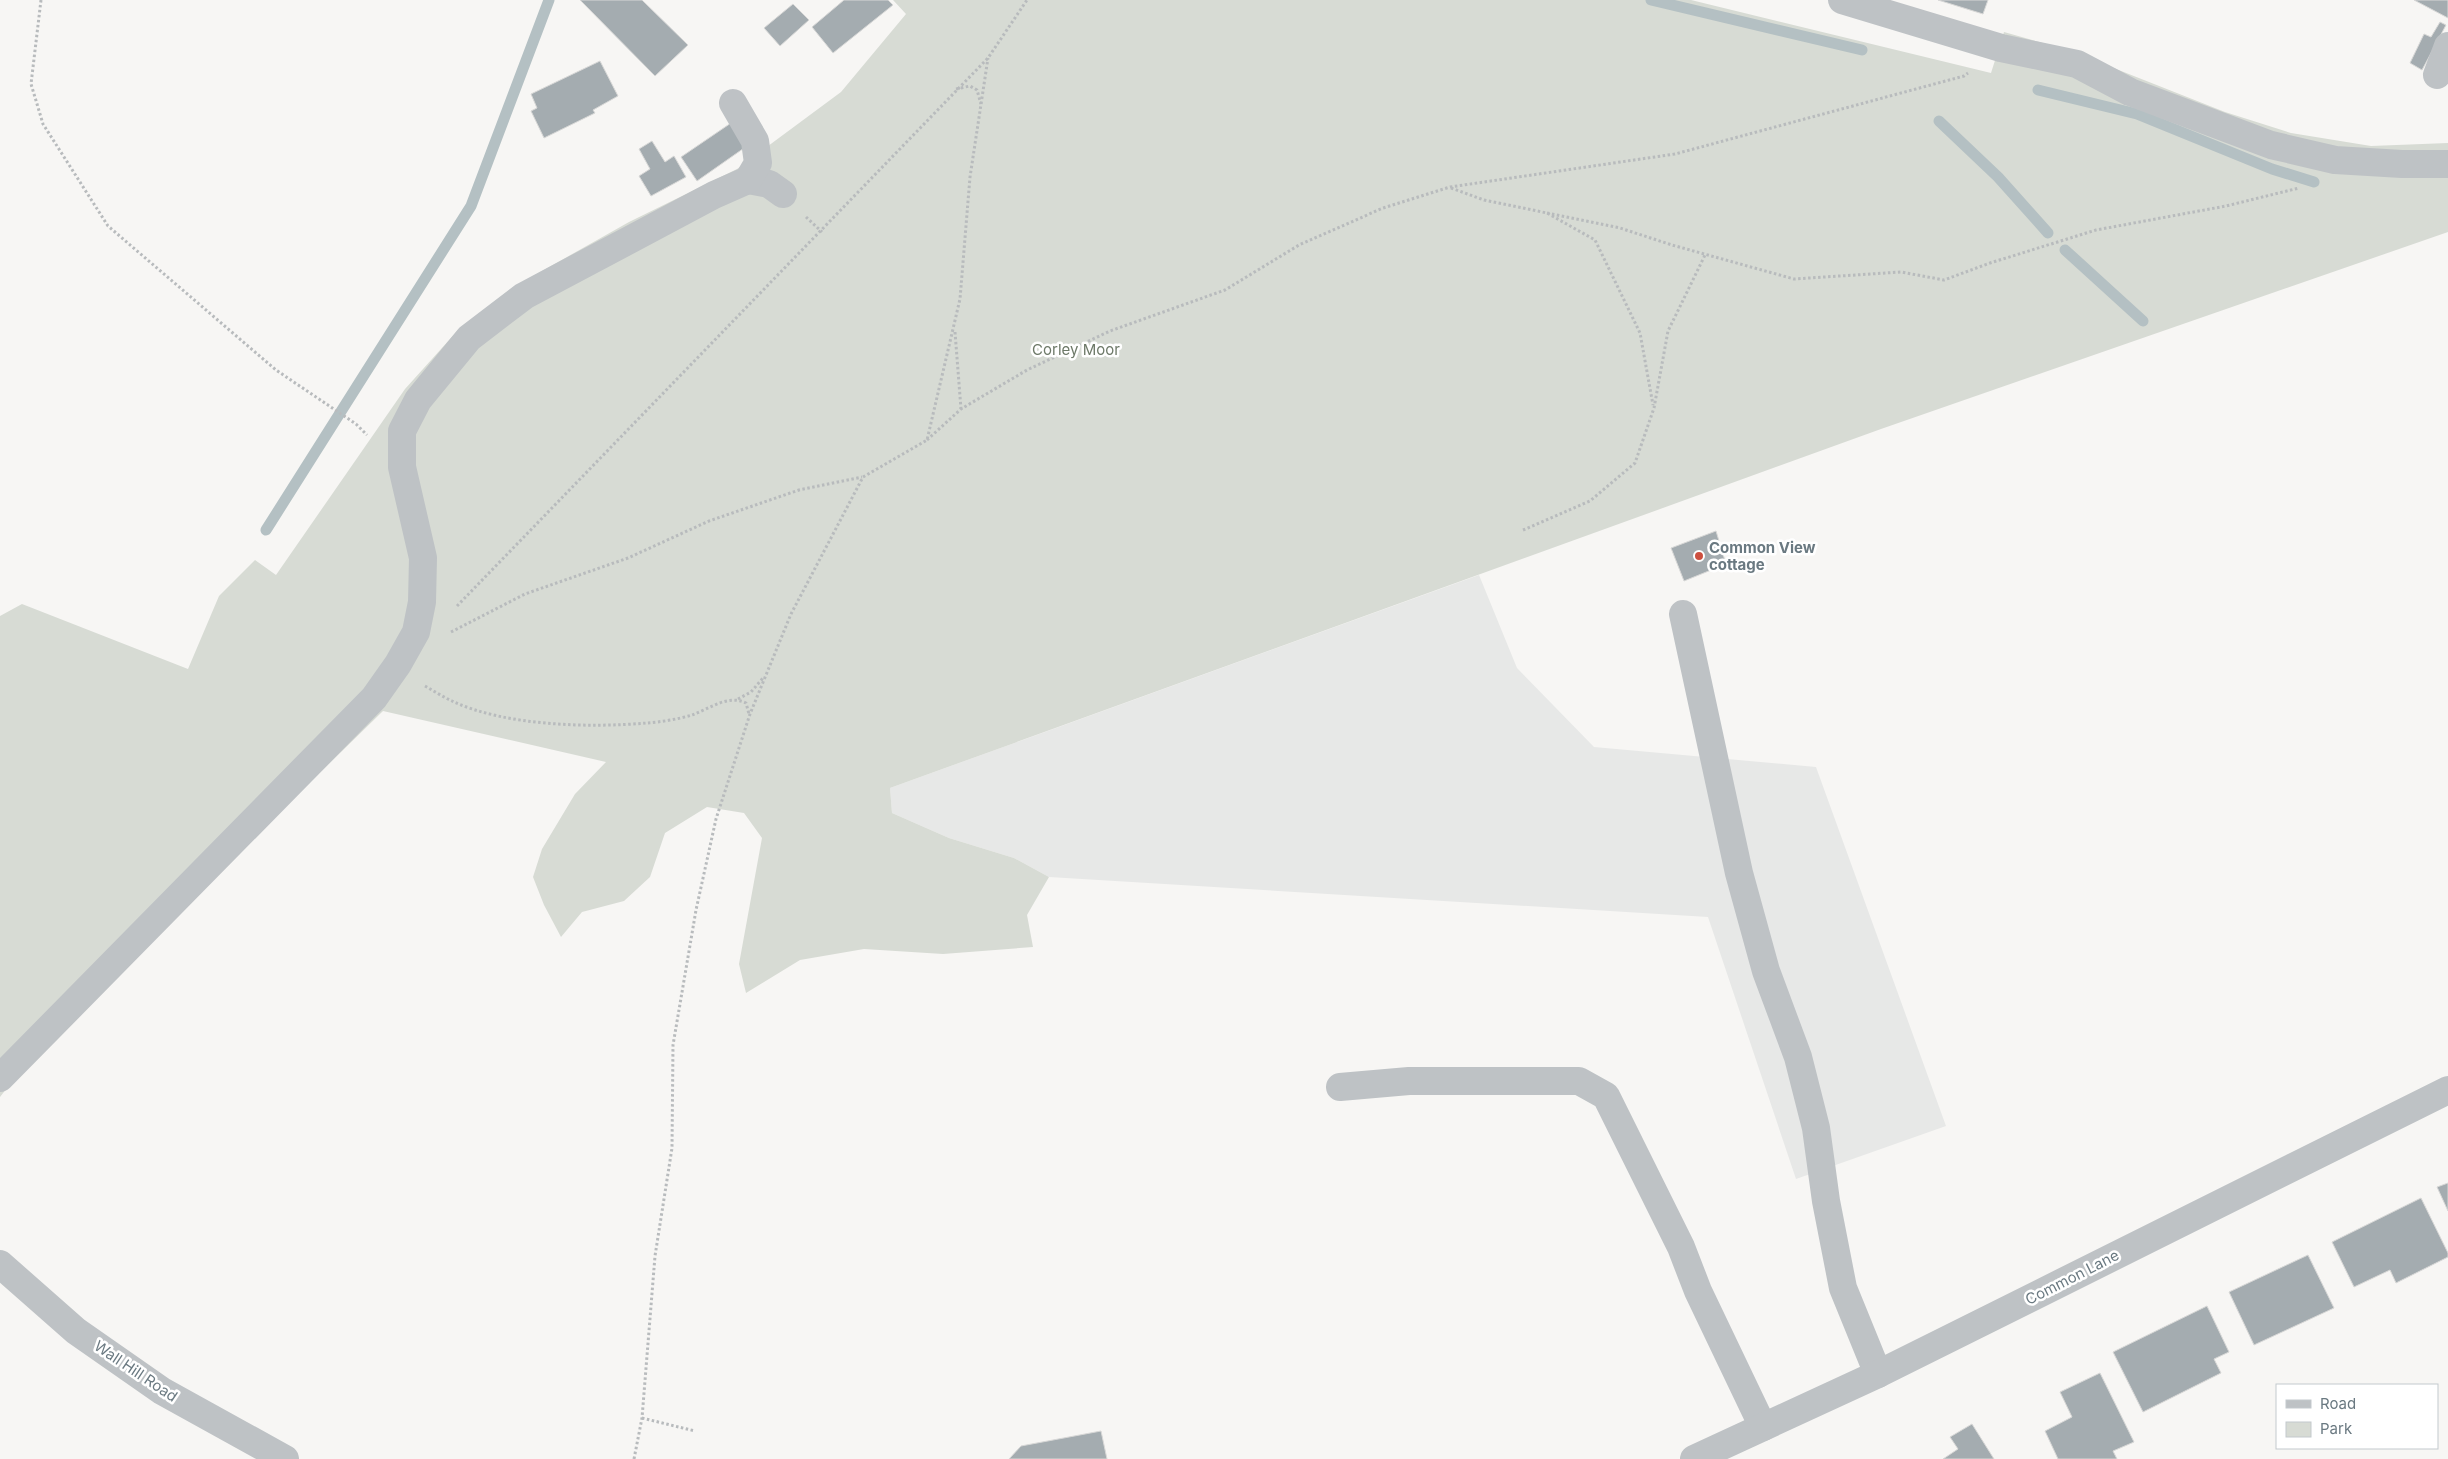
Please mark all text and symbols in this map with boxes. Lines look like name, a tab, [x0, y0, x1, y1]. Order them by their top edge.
park label: Corley Moor	[1032, 340, 1120, 359]
place label: Common View cottage	[1709, 538, 1816, 574]
marker: Common View cottage	[1693, 550, 1705, 562]
street label: Common Lane	[2022, 1245, 2122, 1309]
street label: Wall Hill Road	[91, 1336, 181, 1406]
legend	[2276, 1384, 2438, 1449]
text: Road	[2320, 1394, 2356, 1413]
text: Park	[2320, 1419, 2353, 1438]

